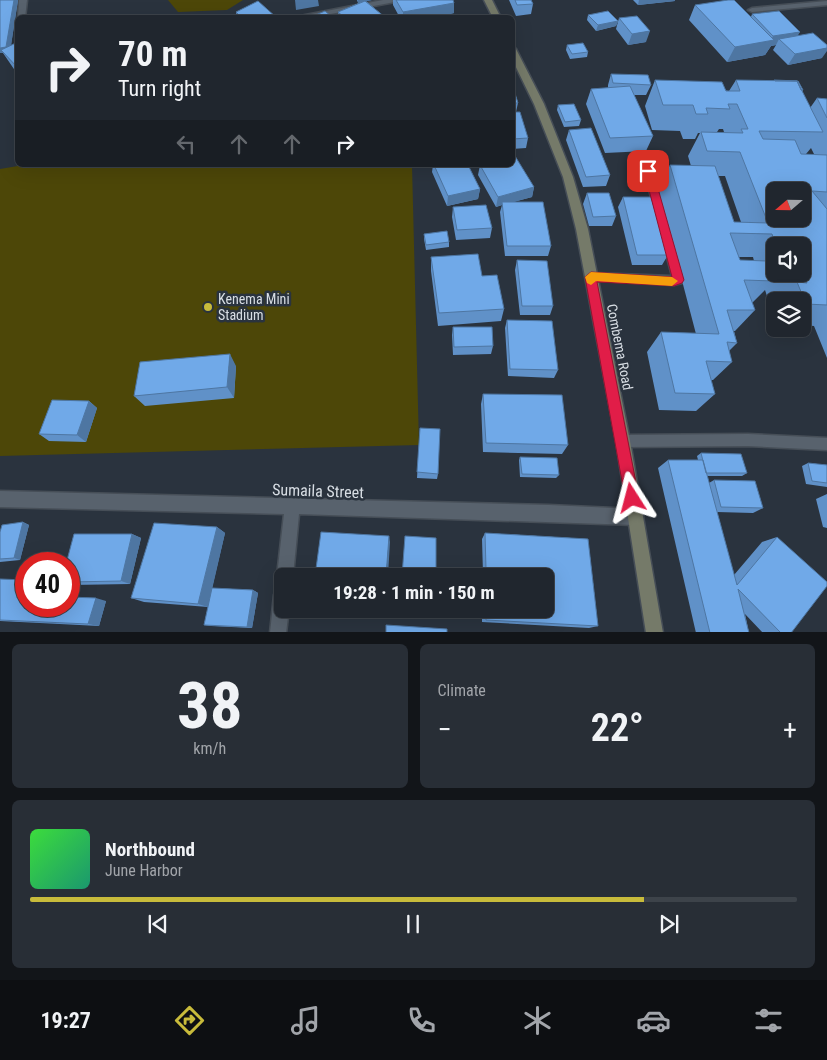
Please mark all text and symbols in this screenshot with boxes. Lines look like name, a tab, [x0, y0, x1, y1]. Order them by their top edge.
text: 70 m	[118, 34, 187, 75]
icon: right	[35, 35, 100, 100]
text: Turn right	[118, 76, 201, 101]
icon: left	[172, 130, 200, 158]
icon: ahead	[225, 130, 253, 158]
icon: ahead	[278, 130, 306, 158]
icon: right	[331, 130, 359, 158]
pin	[627, 150, 669, 192]
icon: arrive	[634, 157, 662, 185]
north arrow	[766, 182, 811, 228]
map controls	[766, 182, 811, 337]
button: sound	[766, 237, 811, 282]
place label: Kenema Mini Stadium	[218, 291, 290, 323]
button: layers	[766, 292, 811, 337]
marker: Kenema Mini Stadium	[202, 301, 214, 313]
street label: Combema Road	[604, 303, 636, 391]
position arrow	[605, 471, 657, 523]
street label: Sumaila Street	[272, 480, 365, 502]
speed limit sign: 40	[15, 552, 80, 617]
text: 19:28 · 1 min · 150 m	[333, 581, 495, 604]
text: 38	[177, 668, 243, 744]
text: Climate	[438, 681, 486, 700]
text: 22°	[591, 706, 644, 750]
text: −	[438, 713, 452, 746]
text: +	[783, 713, 797, 746]
text: km/h	[193, 739, 226, 758]
text: Northbound	[105, 838, 195, 861]
text: June Harbor	[105, 861, 183, 880]
icon: previous	[144, 910, 172, 938]
icon: pause	[399, 910, 427, 938]
icon: next	[655, 910, 683, 938]
icon: directions	[172, 1003, 207, 1038]
icon: music	[288, 1003, 323, 1038]
icon: phone	[404, 1003, 439, 1038]
icon: climate	[520, 1003, 555, 1038]
icon: car	[636, 1003, 671, 1038]
icon: filters	[751, 1003, 786, 1038]
text: 19:27	[40, 1008, 91, 1033]

